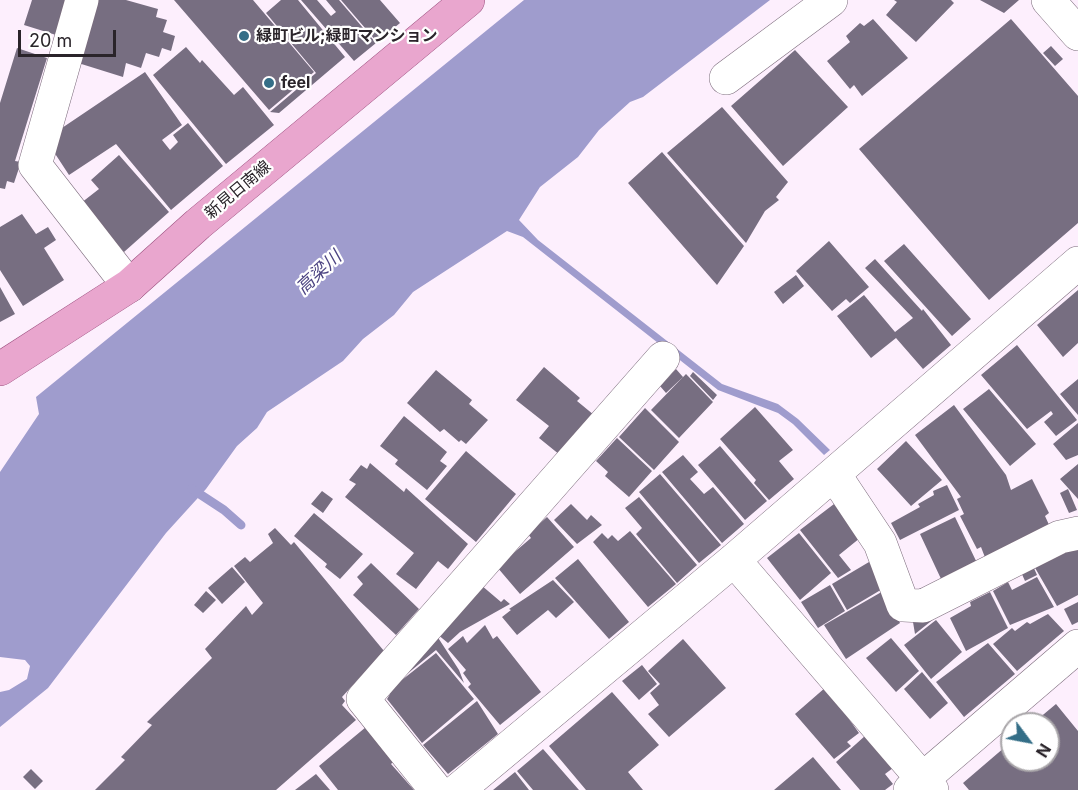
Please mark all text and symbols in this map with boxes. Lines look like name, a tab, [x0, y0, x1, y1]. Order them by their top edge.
scale bar	[21, 18, 118, 56]
place label: 緑町ビル;緑町マンション	[256, 26, 437, 46]
marker: 緑町ビル;緑町マンション	[237, 29, 251, 43]
text: 20 m	[29, 30, 72, 51]
place label: feel	[281, 73, 310, 93]
marker: feel	[262, 76, 276, 90]
street label: 新見日南線	[201, 157, 275, 223]
water label: 高梁川	[292, 247, 346, 299]
north arrow	[1000, 712, 1060, 772]
text: N	[1032, 740, 1055, 761]

